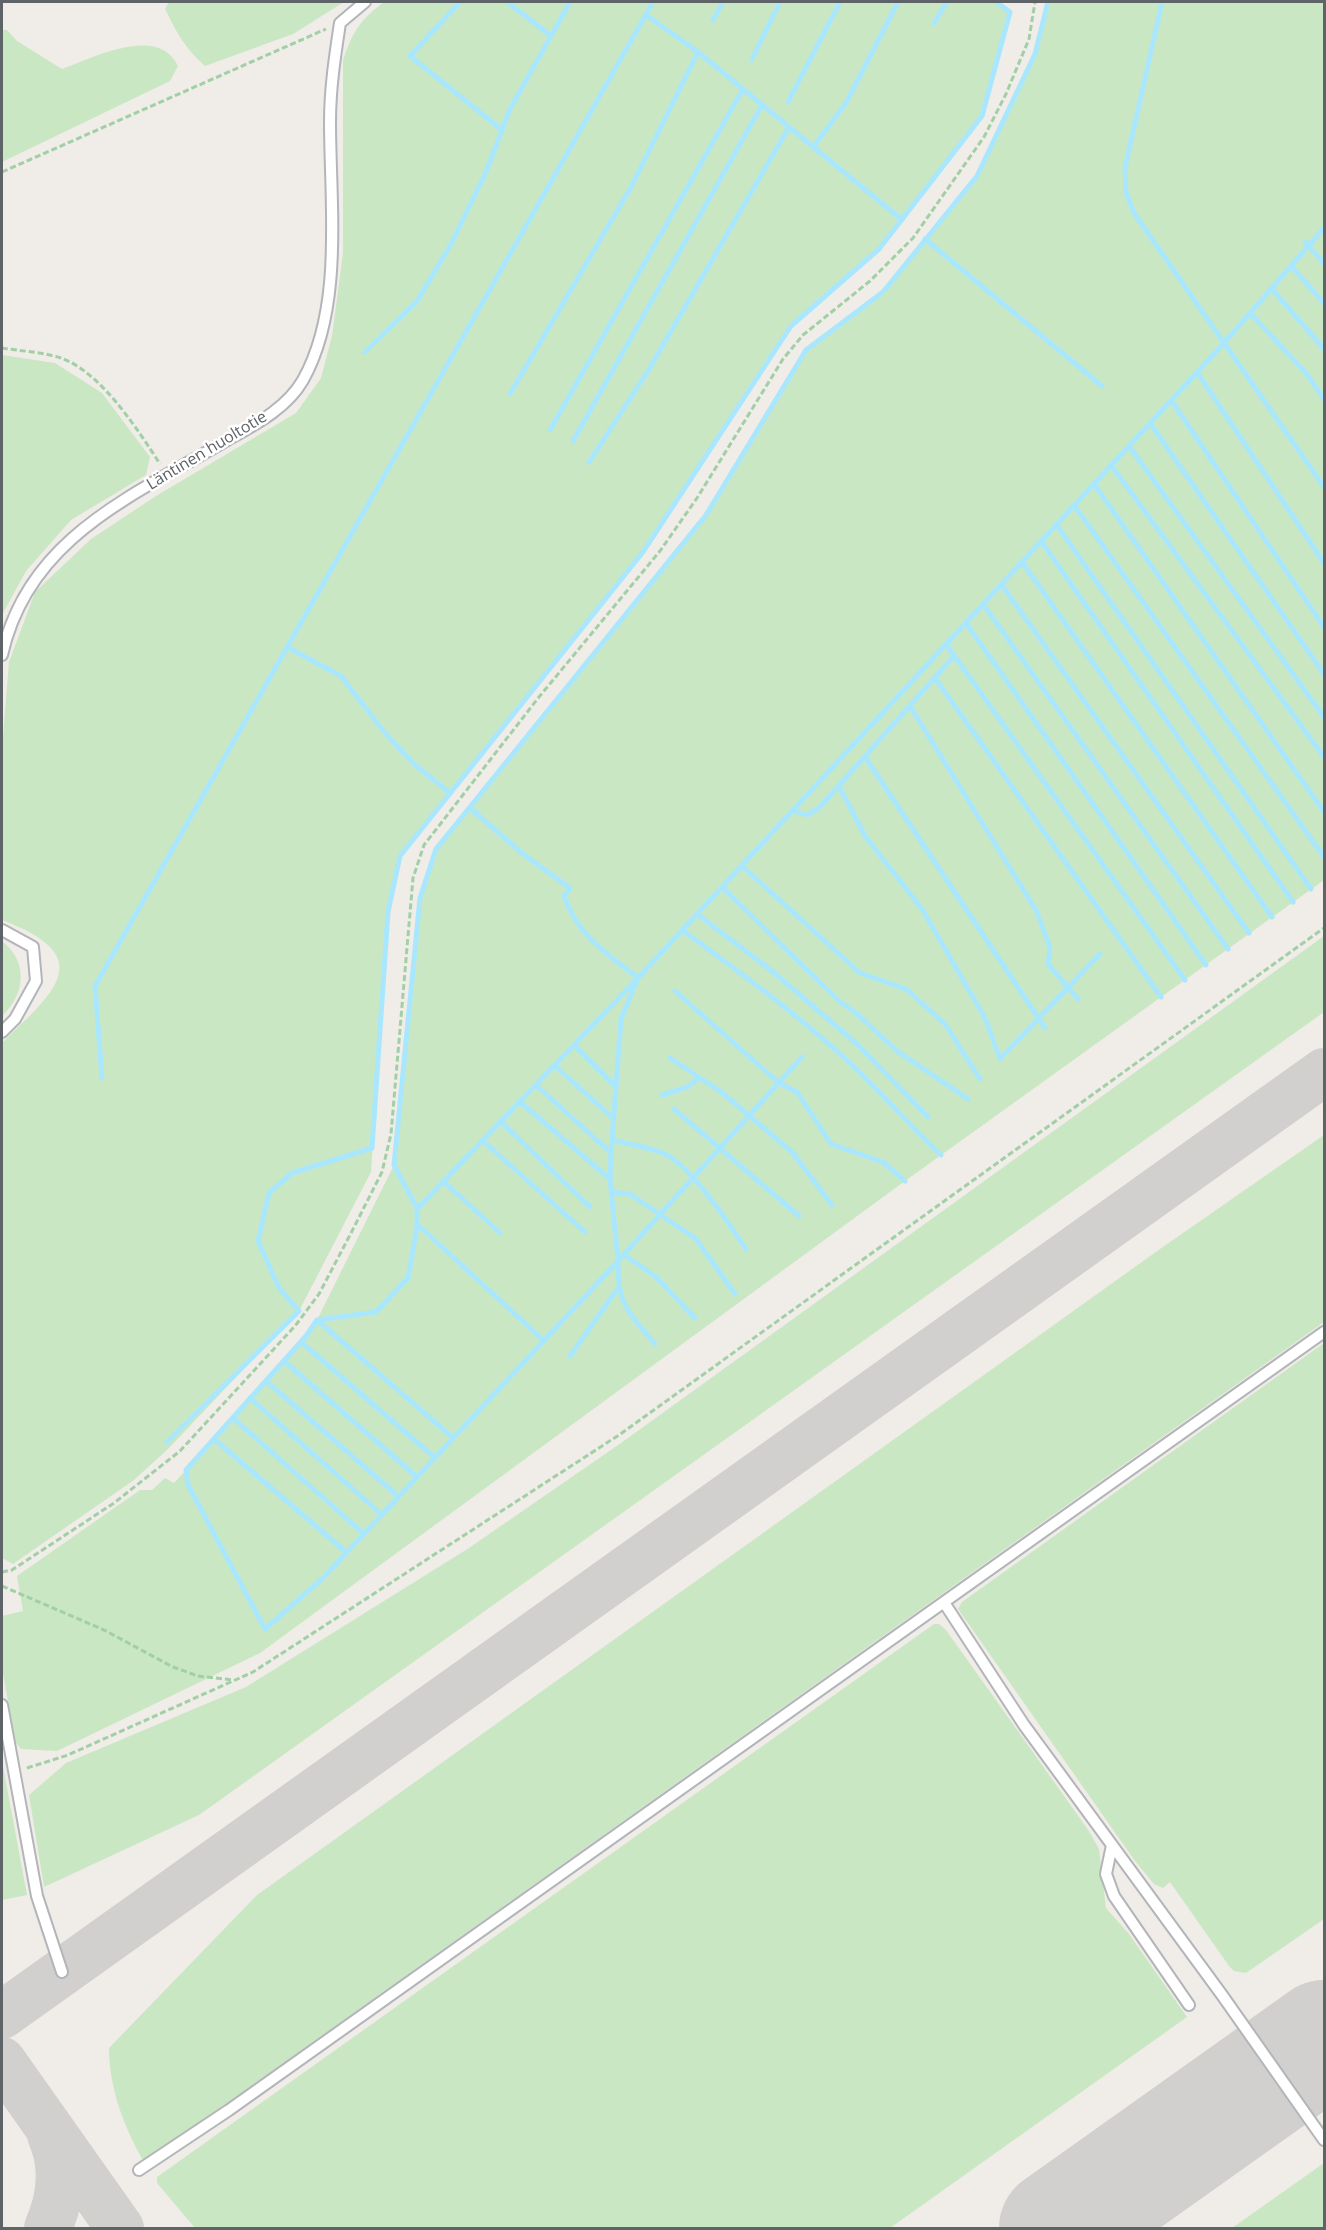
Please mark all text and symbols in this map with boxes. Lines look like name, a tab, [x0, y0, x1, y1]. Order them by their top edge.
street label: Läntinen huoltotie	[143, 408, 271, 494]

